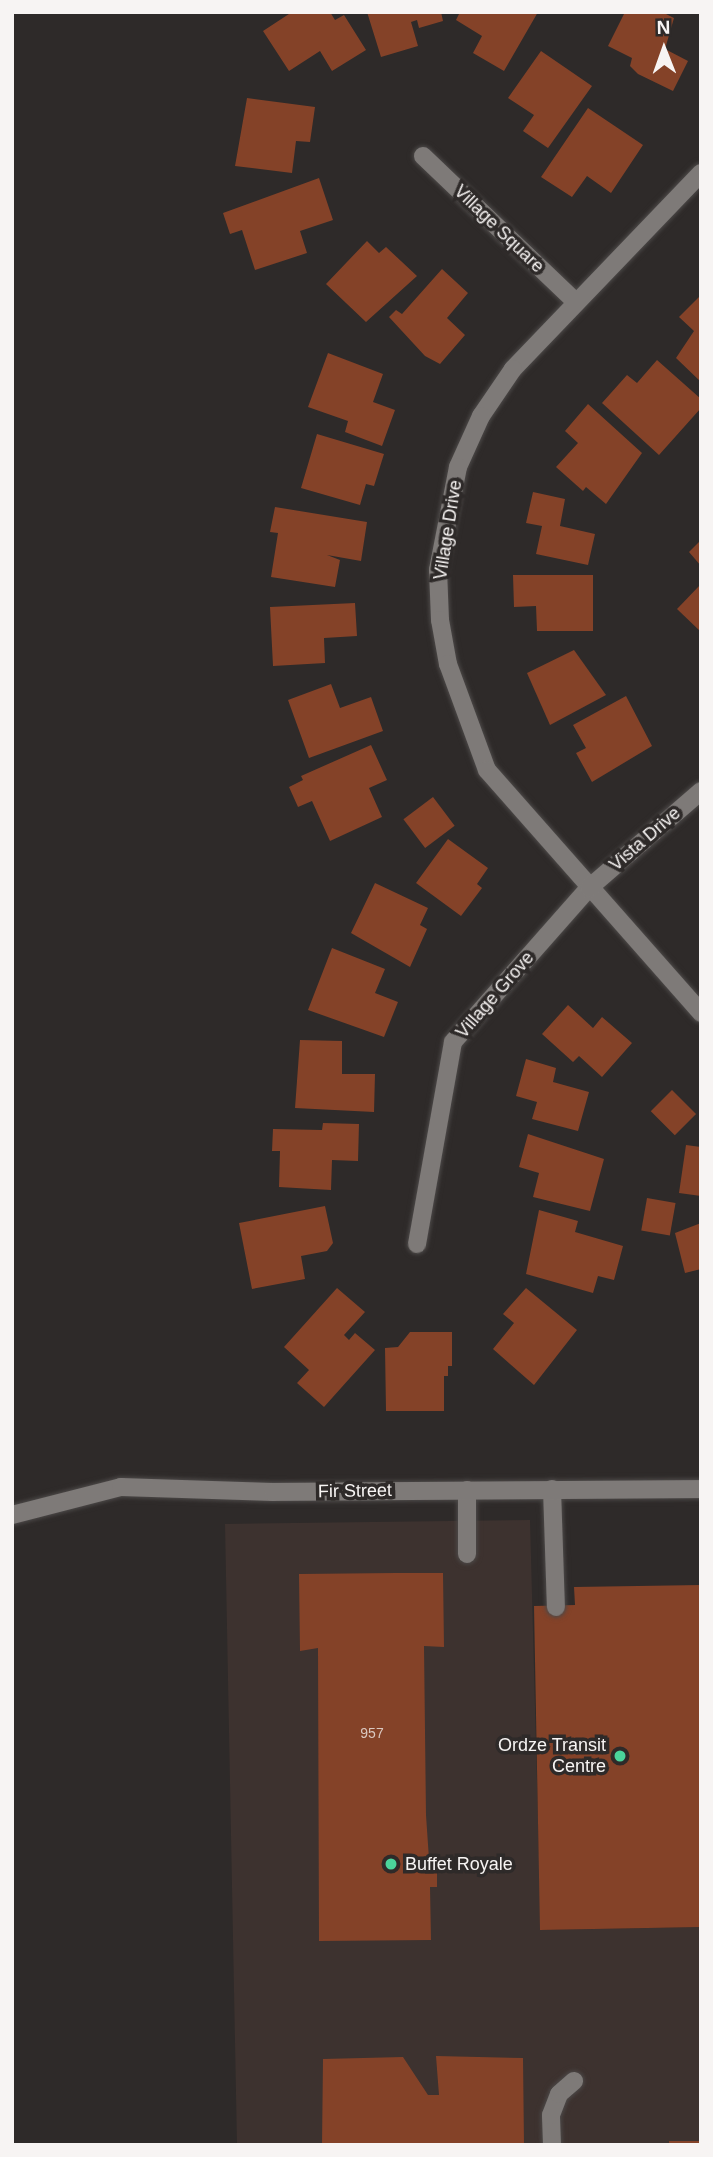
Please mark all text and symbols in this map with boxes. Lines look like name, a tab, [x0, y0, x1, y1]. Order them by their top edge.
north arrow	[629, 14, 699, 84]
text: N	[657, 17, 671, 38]
street label: Village Square	[450, 181, 548, 277]
street label: Village Drive	[429, 479, 467, 581]
street label: Vista Drive	[605, 802, 685, 876]
street label: Village Grove	[452, 947, 538, 1043]
street label: Fir Street	[318, 1480, 392, 1502]
house number: 957	[360, 1725, 384, 1741]
place label: Ordze Transit Centre	[498, 1735, 606, 1778]
marker: Ordze Transit Centre	[612, 1748, 628, 1764]
place label: Buffet Royale	[405, 1853, 513, 1875]
marker: Buffet Royale	[383, 1856, 399, 1872]

